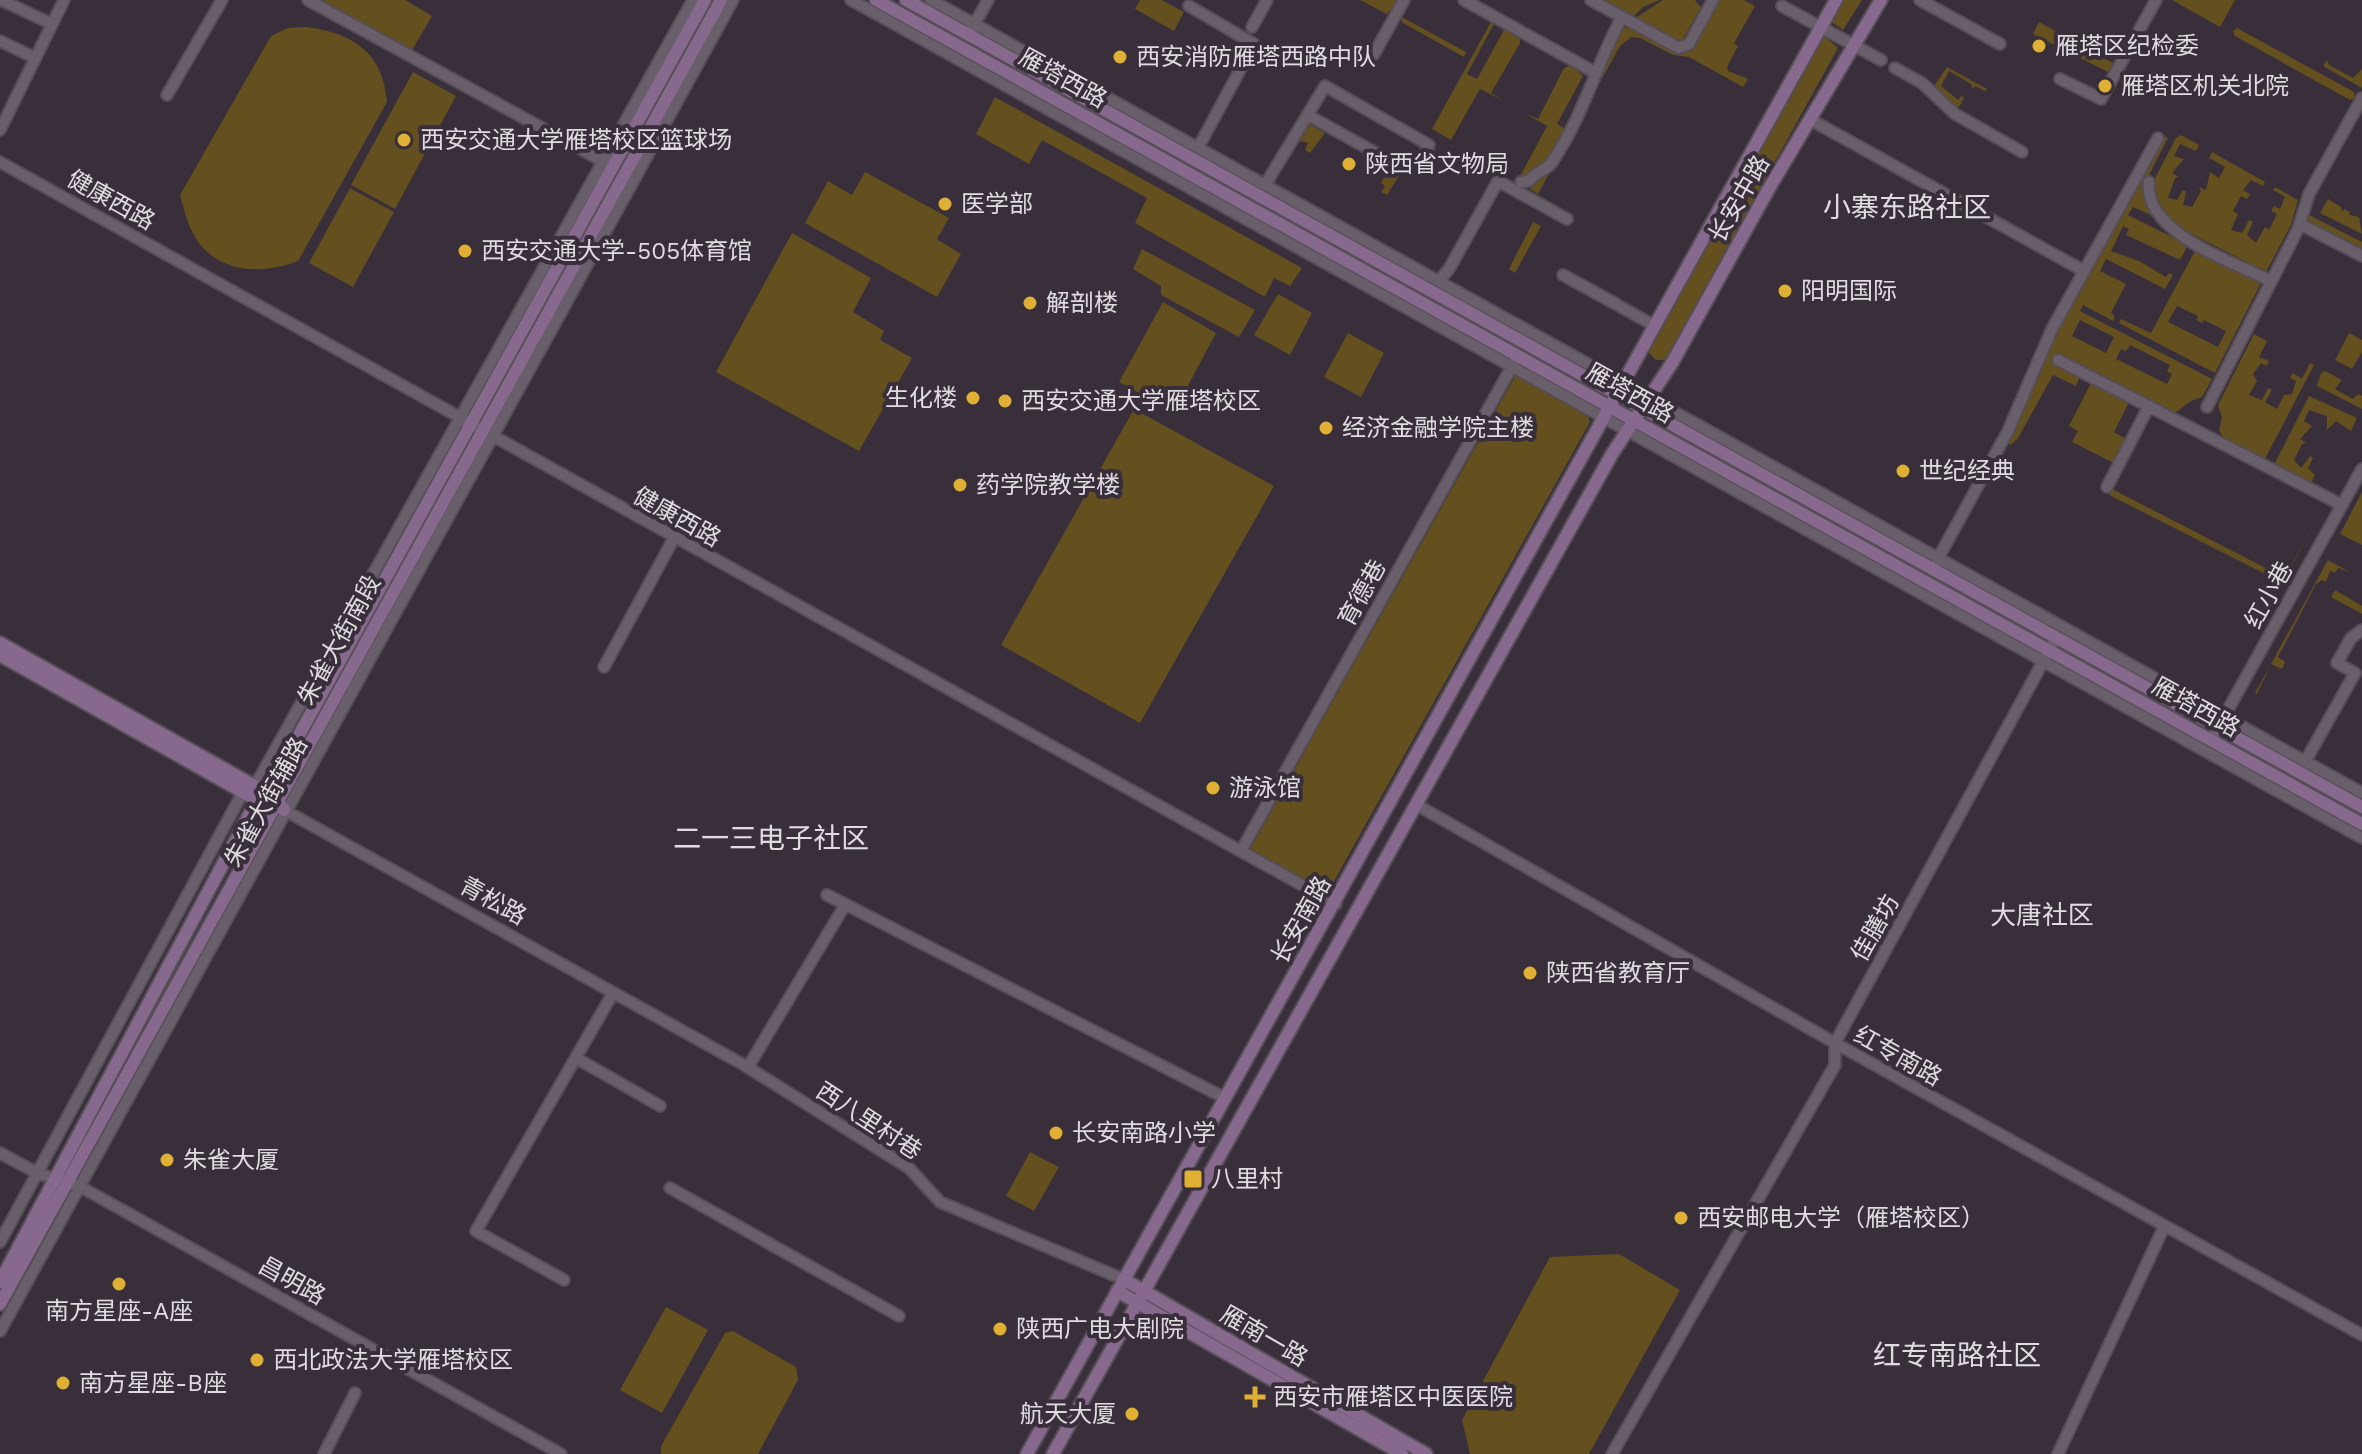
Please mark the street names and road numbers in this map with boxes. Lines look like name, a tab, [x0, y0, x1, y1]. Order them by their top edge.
street label: 雁塔西路	[1014, 42, 1112, 114]
street label: 长安中路	[1703, 150, 1775, 248]
street label: 健康西路	[62, 164, 160, 236]
street label: 雁塔西路	[1581, 357, 1679, 429]
street label: 健康西路	[628, 481, 726, 553]
street label: 育德巷	[1332, 555, 1392, 631]
street label: 红小巷	[2239, 557, 2299, 633]
street label: 朱雀大街南段	[292, 570, 386, 710]
street label: 雁塔西路	[2147, 671, 2245, 743]
street label: 朱雀大街辅路	[219, 732, 313, 872]
street label: 青松路	[455, 871, 531, 931]
street label: 长安南路	[1265, 871, 1337, 969]
street label: 佳膳坊	[1845, 890, 1905, 966]
street label: 红专南路	[1849, 1020, 1947, 1092]
street label: 西八里村巷	[811, 1077, 927, 1165]
street label: 昌明路	[254, 1251, 330, 1311]
street label: 雁南一路	[1215, 1300, 1313, 1372]

